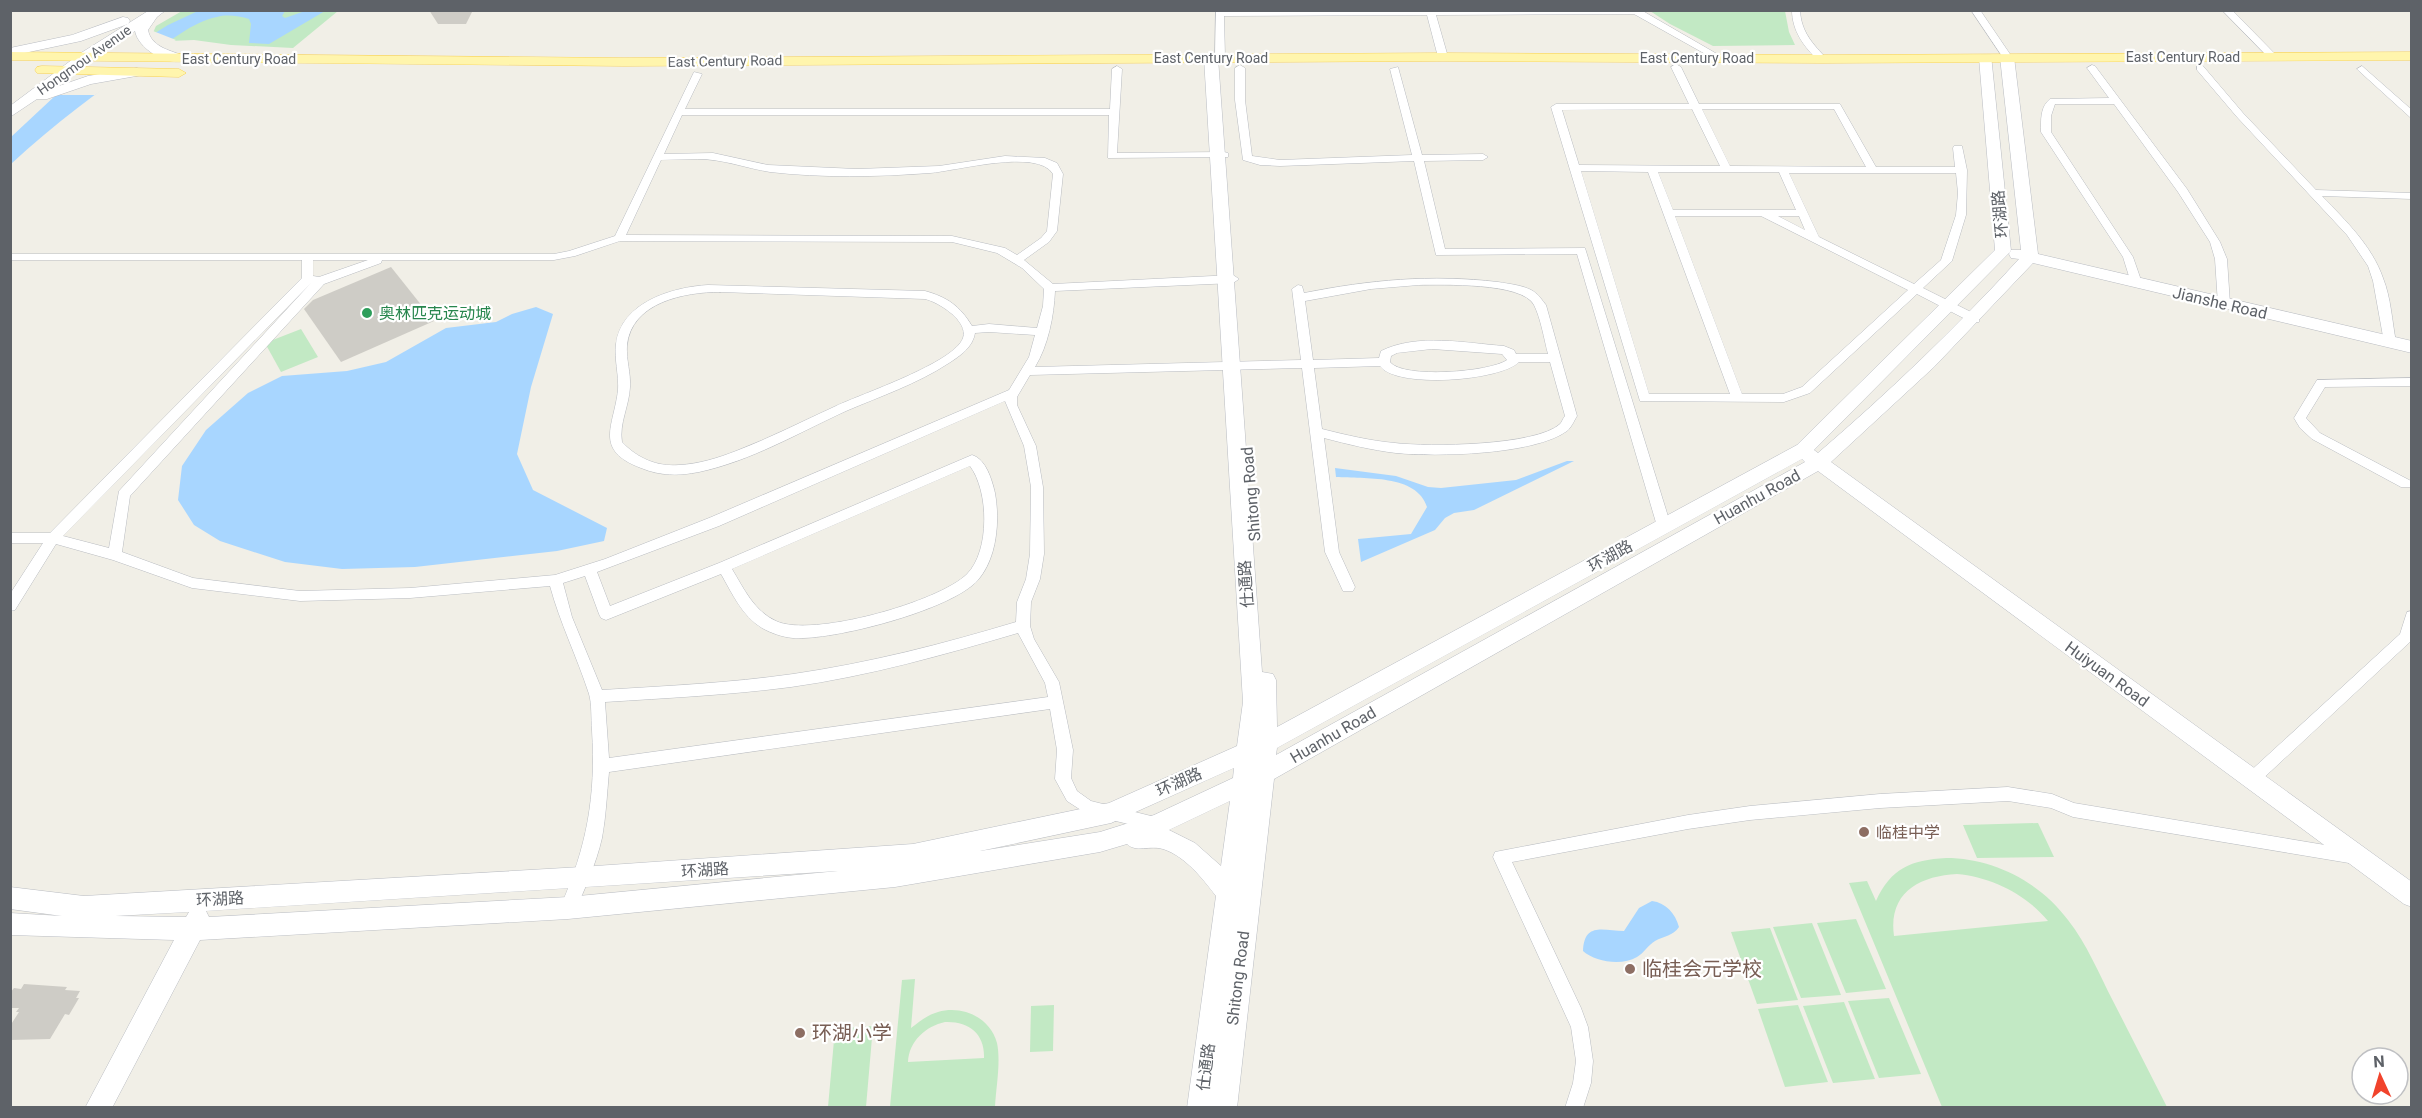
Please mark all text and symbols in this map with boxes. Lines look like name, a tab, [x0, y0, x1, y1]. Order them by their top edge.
street label: Hongmou Avenue	[34, 22, 134, 98]
street label: East Century Road	[2126, 49, 2240, 65]
street label: East Century Road	[1154, 50, 1268, 66]
street label: East Century Road	[1640, 50, 1754, 66]
street label: East Century Road	[182, 51, 296, 67]
street label: East Century Road	[668, 52, 782, 70]
street label: 环湖路	[1988, 189, 2012, 239]
street label: Jianshe Road	[2171, 283, 2269, 323]
place label: 奥林匹克运动城	[379, 304, 491, 323]
marker: 奥林匹克运动城	[360, 306, 374, 320]
street label: Shitong Road	[1237, 446, 1265, 542]
street label: Huanhu Road	[1710, 465, 1804, 529]
street label: 环湖路	[1584, 536, 1636, 576]
street label: 仕通路	[1235, 559, 1257, 609]
street label: Huiyuan Road	[2061, 637, 2153, 711]
street label: Huanhu Road	[1287, 703, 1379, 767]
street label: 环湖路	[1153, 764, 1205, 800]
place label: 临桂中学	[1876, 823, 1940, 842]
marker: 临桂中学	[1857, 825, 1871, 839]
street label: 环湖路	[680, 859, 730, 881]
street label: 环湖路	[196, 888, 244, 910]
street label: Shitong Road	[1223, 930, 1253, 1026]
place label: 临桂会元学校	[1642, 957, 1762, 981]
marker: 临桂会元学校	[1623, 962, 1637, 976]
place label: 环湖小学	[812, 1021, 892, 1045]
marker: 环湖小学	[793, 1026, 807, 1040]
street label: 仕通路	[1194, 1042, 1218, 1092]
north arrow	[2350, 1046, 2410, 1106]
text: N	[2373, 1052, 2385, 1071]

